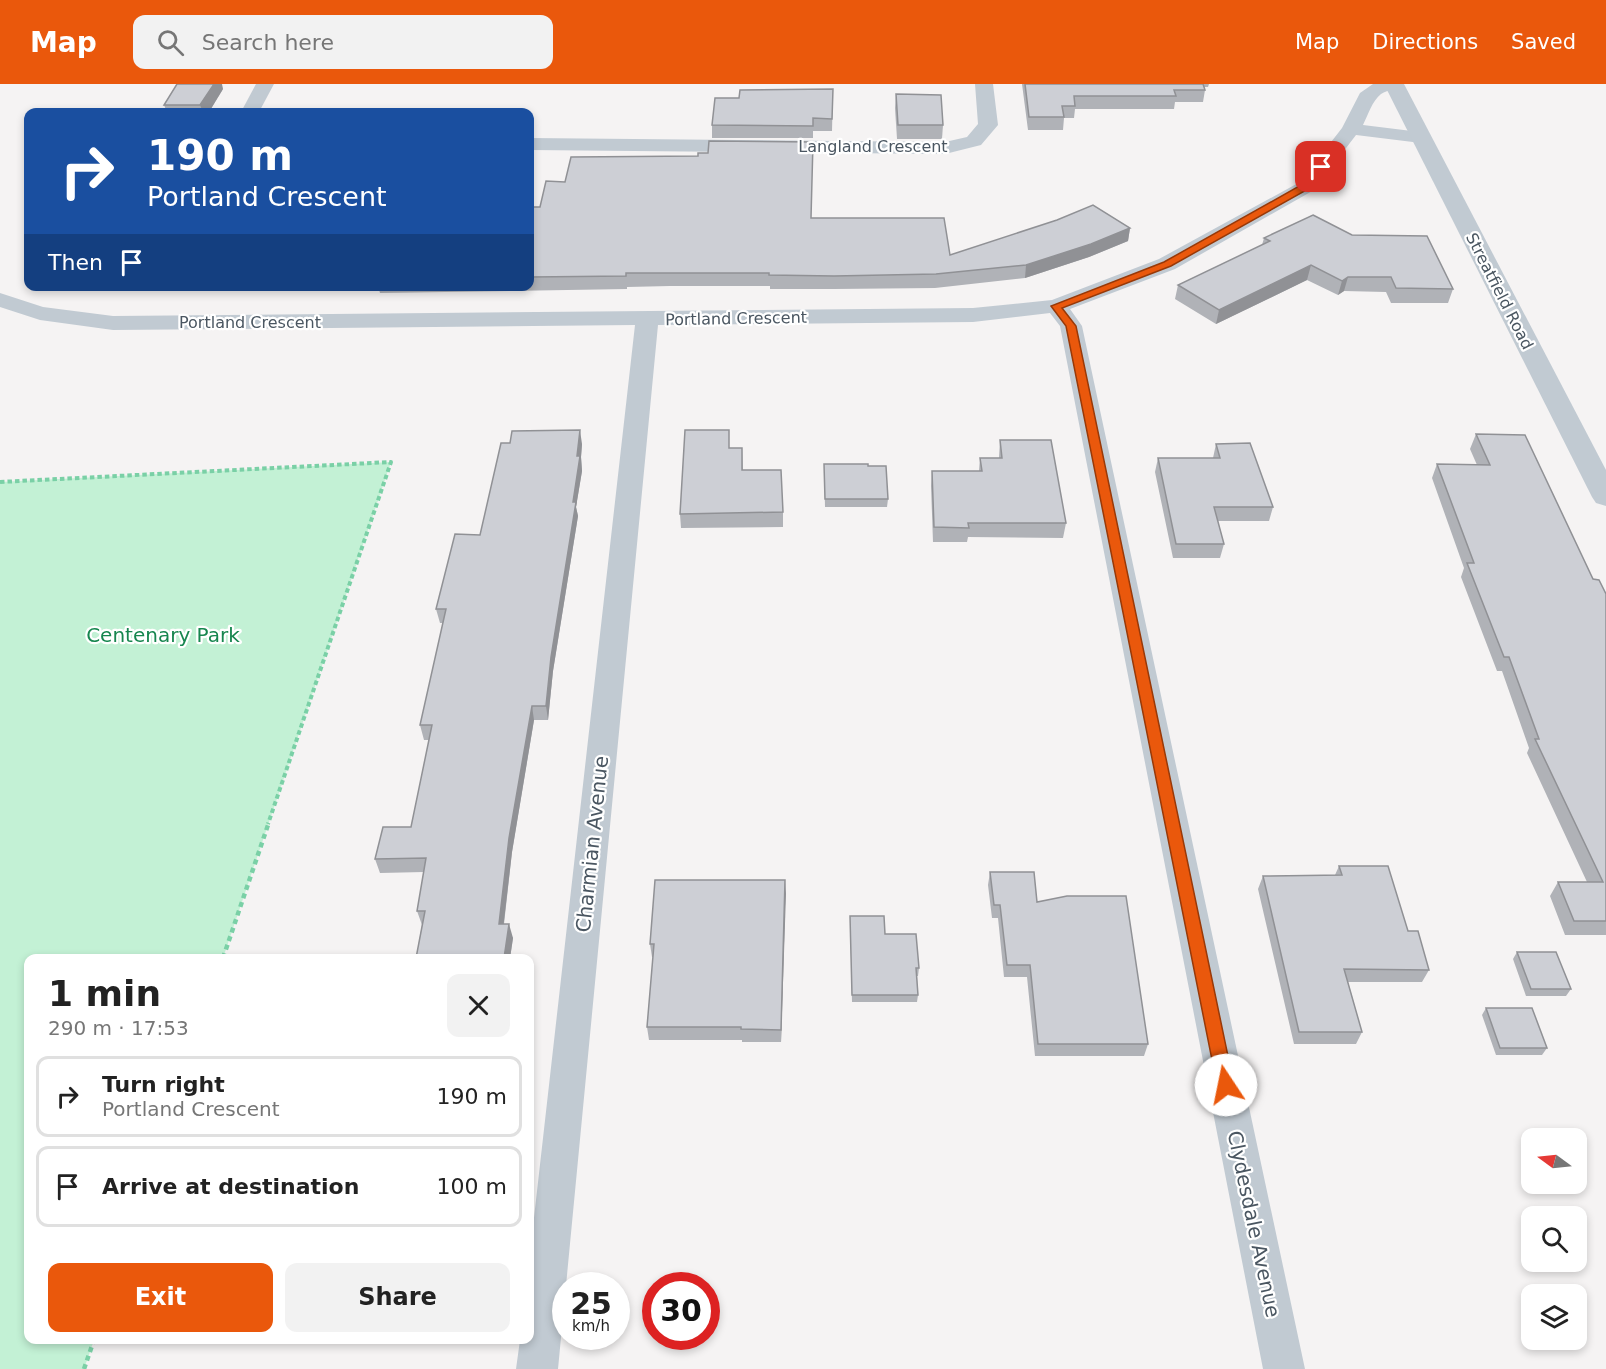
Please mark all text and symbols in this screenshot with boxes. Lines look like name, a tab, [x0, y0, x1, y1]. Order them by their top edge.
search box	[133, 15, 553, 69]
text: Map	[30, 26, 97, 59]
icon: search	[154, 26, 187, 59]
text: Search here	[202, 30, 334, 55]
text: Map	[1295, 30, 1339, 54]
text: Directions	[1372, 30, 1478, 54]
text: Saved	[1511, 30, 1576, 54]
text: 190 m	[147, 131, 293, 180]
icon: right	[48, 132, 126, 210]
street label: Langland Crescent	[798, 137, 948, 156]
pin	[1295, 141, 1346, 192]
icon: arrive	[1304, 150, 1337, 183]
text: Portland Crescent	[147, 181, 387, 212]
street label: Streatfield Road	[1462, 230, 1537, 353]
icon: arrive	[115, 246, 148, 279]
text: Then	[48, 250, 103, 275]
street label: Portland Crescent	[665, 308, 807, 329]
street label: Portland Crescent	[179, 313, 321, 332]
park label: Centenary Park	[86, 623, 240, 647]
street label: Charmian Avenue	[571, 755, 613, 933]
text: 1 min	[48, 973, 161, 1014]
button: close	[447, 974, 510, 1037]
text: 290 m · 17:53	[48, 1016, 189, 1040]
position arrow	[1194, 1053, 1258, 1117]
text: Turn right	[102, 1072, 225, 1097]
icon: right	[51, 1080, 84, 1113]
text: 190 m	[437, 1084, 507, 1109]
text: Portland Crescent	[102, 1097, 279, 1121]
street label: Clydesdale Avenue	[1222, 1128, 1286, 1320]
north arrow	[1521, 1128, 1587, 1194]
map controls	[1521, 1128, 1587, 1350]
icon: arrive	[51, 1170, 84, 1203]
text: Arrive at destination	[102, 1174, 359, 1199]
text: 100 m	[437, 1174, 507, 1199]
button: search	[1521, 1206, 1587, 1272]
button: Exit	[48, 1263, 273, 1332]
button: Share	[285, 1263, 510, 1332]
speed limit sign: 30	[642, 1272, 720, 1350]
button: layers	[1521, 1284, 1587, 1350]
text: 25	[570, 1286, 612, 1321]
text: km/h	[572, 1317, 610, 1335]

